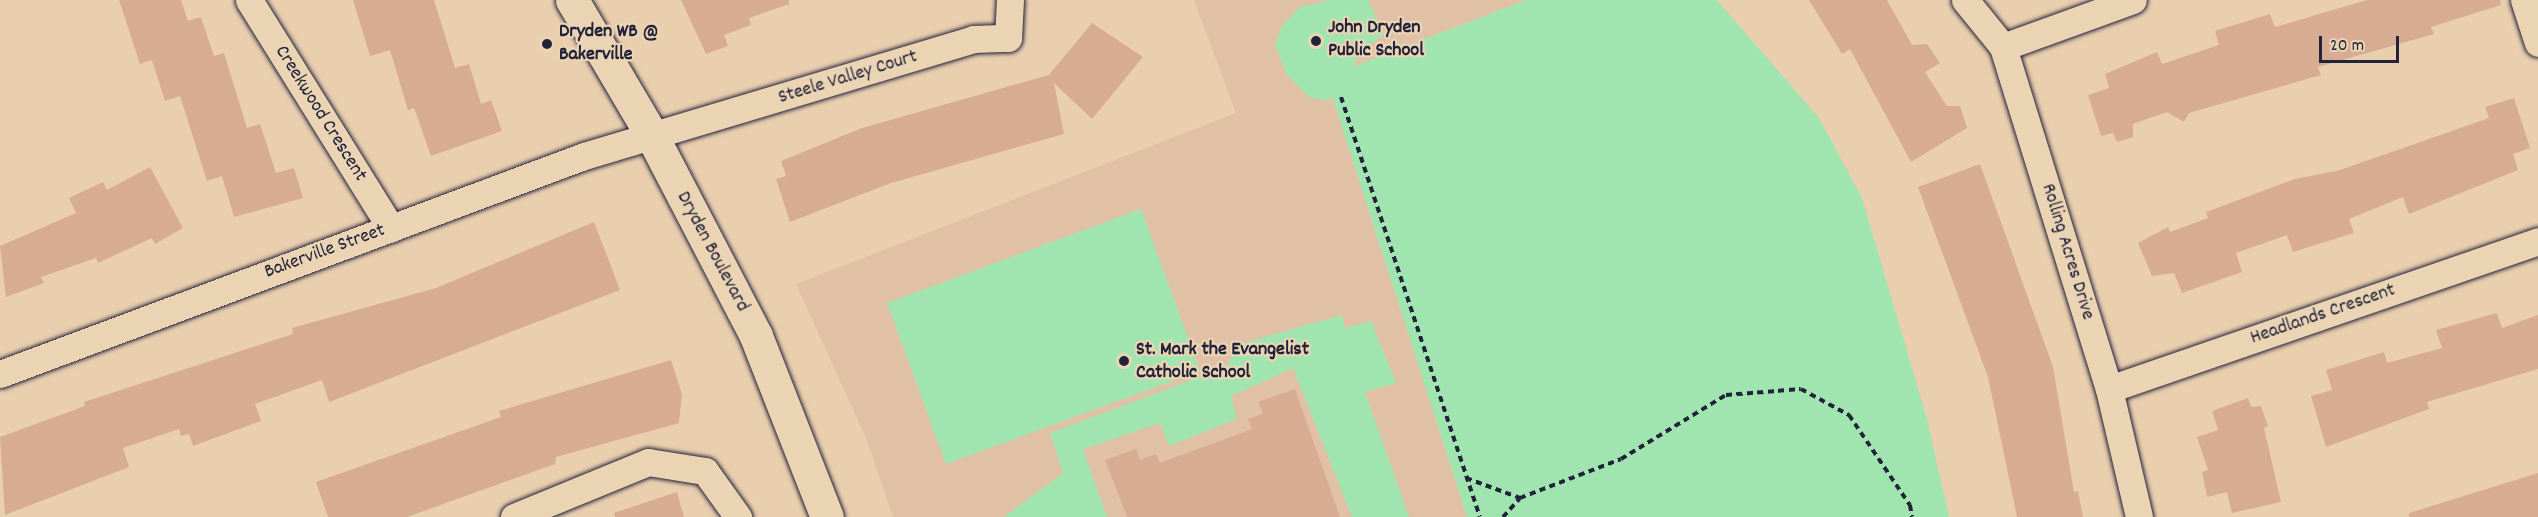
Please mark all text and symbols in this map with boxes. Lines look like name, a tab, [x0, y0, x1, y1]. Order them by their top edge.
place label: John Dryden Public School	[1328, 17, 1424, 64]
place label: Dryden WB @ Bakerville	[559, 20, 658, 67]
scale bar	[2322, 24, 2402, 62]
marker: John Dryden Public School	[1309, 34, 1323, 48]
text: 20 m	[2330, 34, 2364, 59]
marker: Dryden WB @ Bakerville	[540, 37, 554, 51]
street label: Creekwood Crescent	[269, 42, 371, 186]
street label: Steele Valley Court	[776, 45, 920, 111]
street label: Rolling Acres Drive	[2035, 181, 2099, 323]
street label: Dryden Boulevard	[670, 188, 754, 316]
street label: Bakerville Street	[261, 219, 389, 285]
street label: Headlands Crescent	[2247, 279, 2399, 351]
place label: St. Mark the Evangelist Catholic School	[1136, 338, 1309, 385]
marker: St. Mark the Evangelist Catholic School	[1117, 354, 1131, 368]

